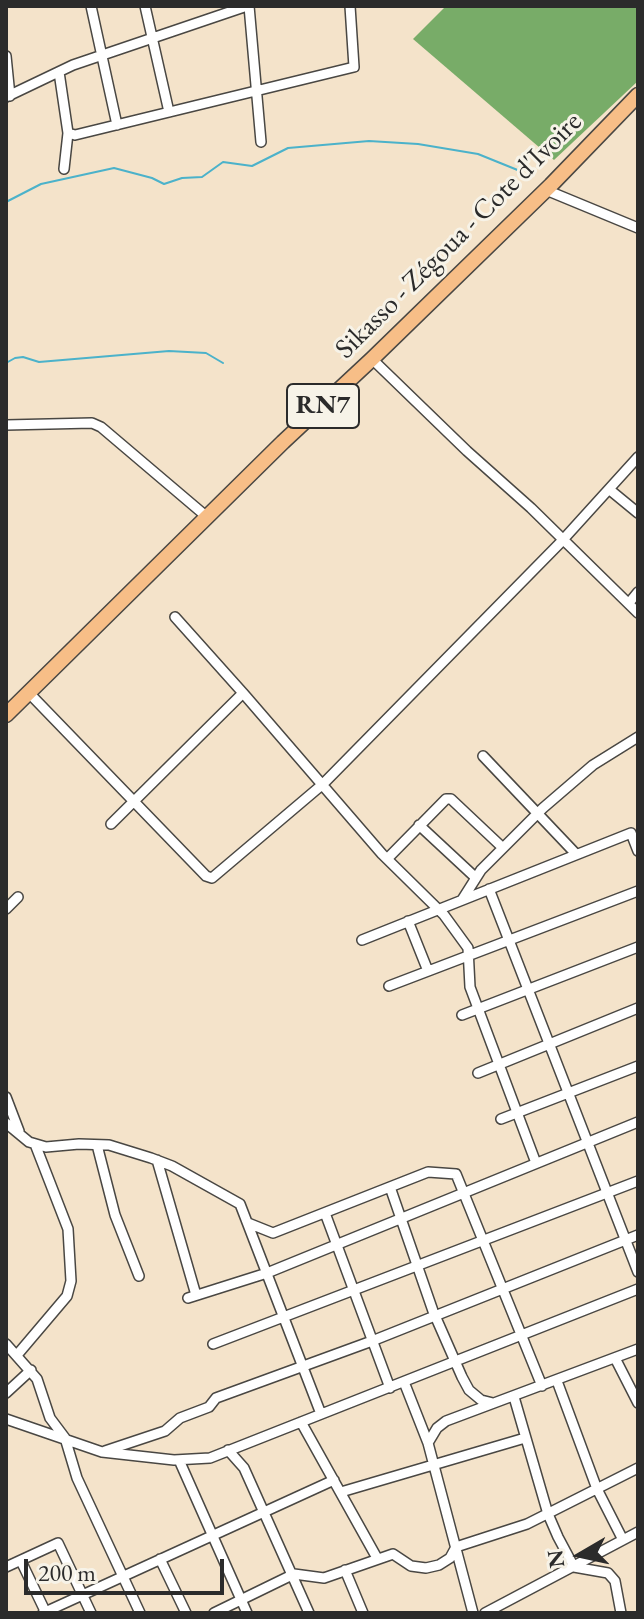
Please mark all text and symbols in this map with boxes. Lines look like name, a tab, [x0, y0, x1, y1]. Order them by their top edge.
street label: Sikasso - Zégoua - Cote d'Ivoire	[329, 106, 589, 366]
road number: RN7	[287, 384, 359, 428]
north arrow	[540, 1515, 620, 1595]
scale bar	[28, 1543, 228, 1593]
text: N	[540, 1548, 572, 1570]
text: 200 m	[38, 1557, 96, 1588]

